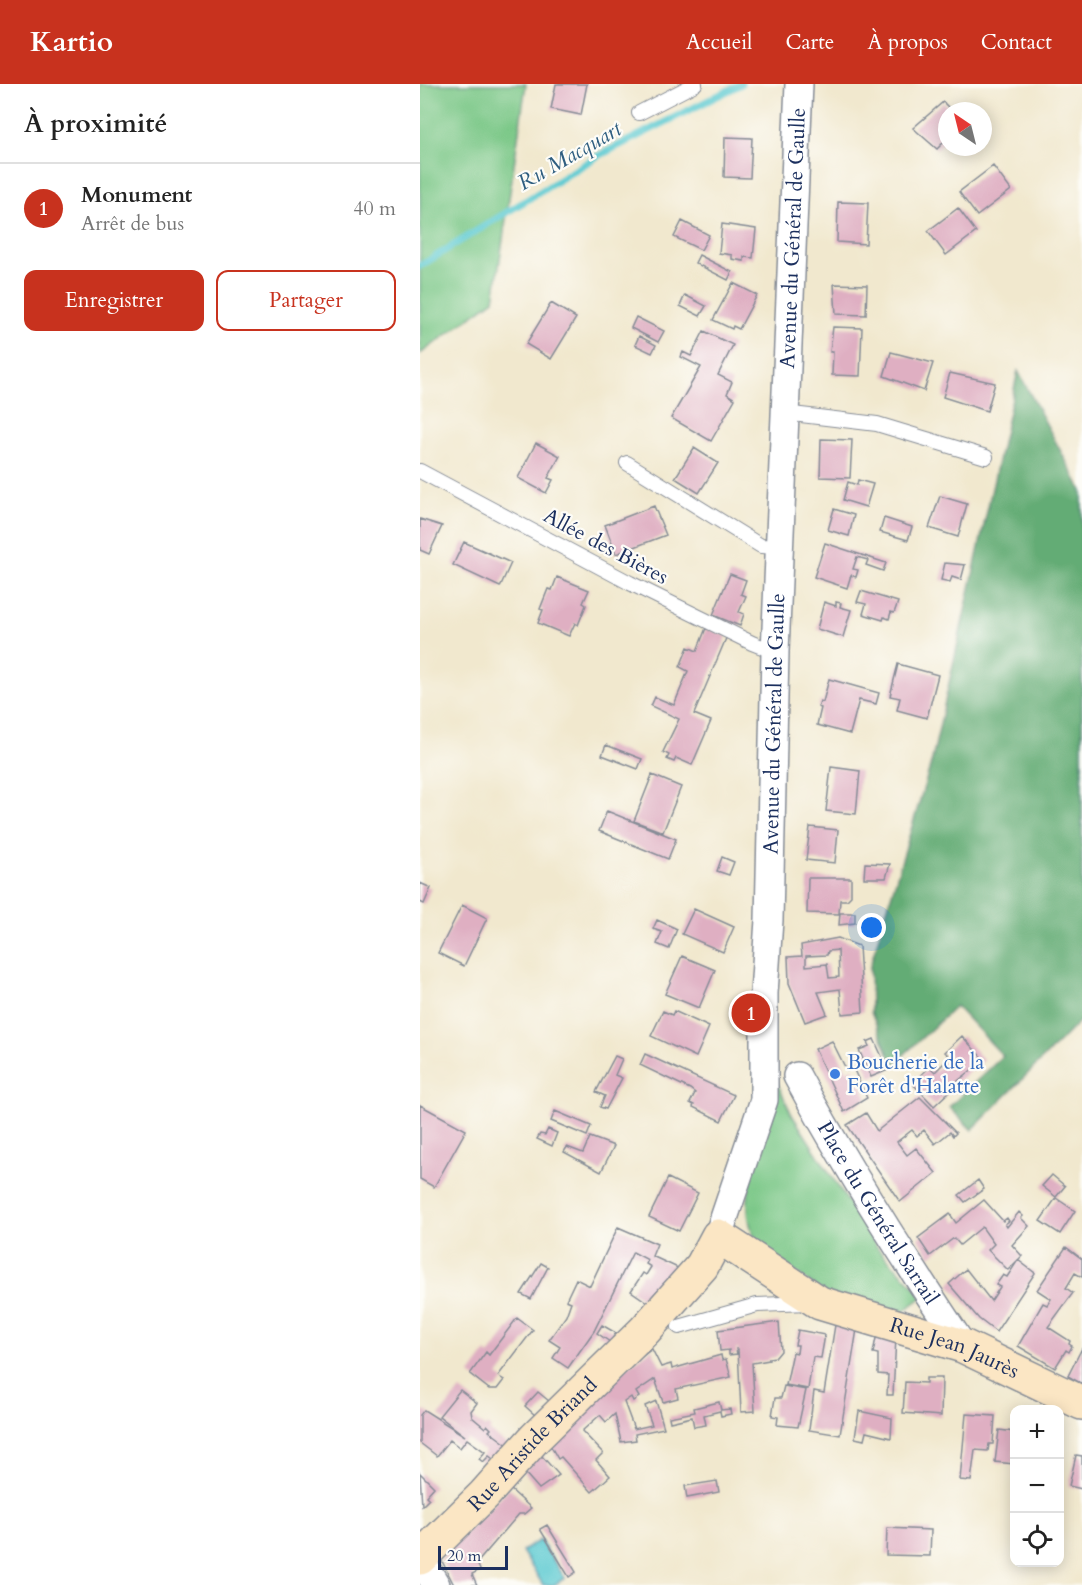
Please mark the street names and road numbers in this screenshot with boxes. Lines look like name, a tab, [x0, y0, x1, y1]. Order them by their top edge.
street label: Avenue du Général de Gaulle	[773, 107, 813, 369]
street label: Allée des Bières	[538, 501, 673, 592]
street label: Avenue du Général de Gaulle	[756, 593, 792, 855]
street label: Place du Général Sarrail	[810, 1116, 945, 1310]
street label: Rue Jean Jaurès	[886, 1311, 1024, 1386]
street label: Rue Aristide Briand	[462, 1371, 604, 1518]

